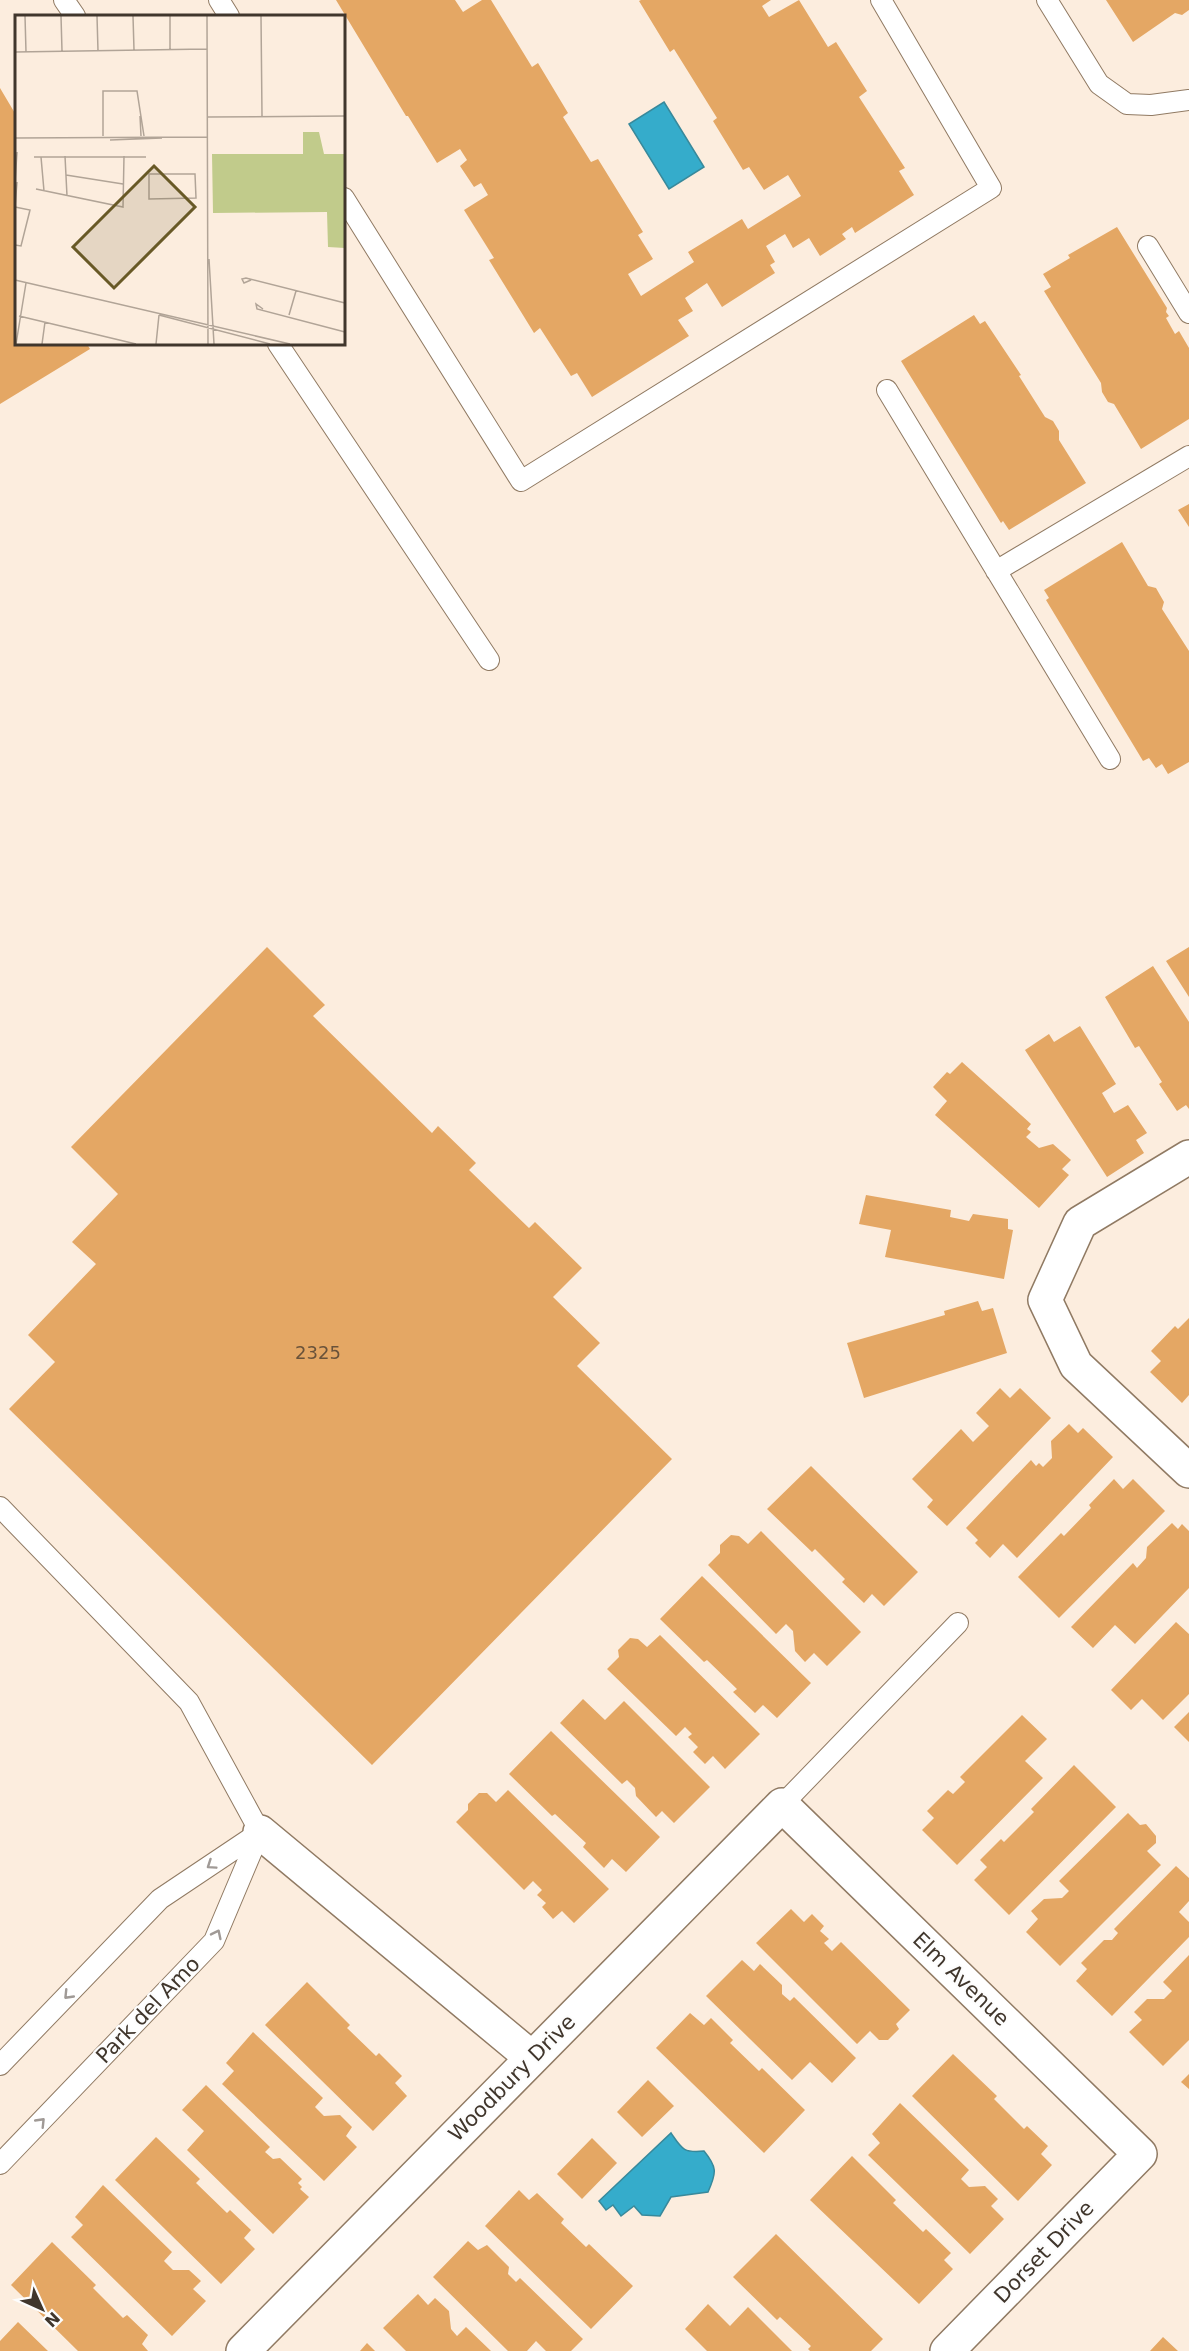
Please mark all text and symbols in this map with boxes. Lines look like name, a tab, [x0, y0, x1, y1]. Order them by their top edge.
inset map	[15, 15, 345, 345]
house number: 2325	[295, 1342, 341, 1363]
one-way arrow	[207, 1858, 218, 1869]
street label: Elm Avenue	[908, 1927, 1014, 2031]
one-way arrow	[209, 1930, 221, 1941]
street label: Park del Amo	[91, 1952, 205, 2068]
one-way arrow	[64, 1988, 75, 1999]
street label: Woodbury Drive	[444, 2010, 580, 2146]
one-way arrow	[33, 2118, 44, 2129]
street label: Dorset Drive	[989, 2196, 1099, 2308]
north arrow	[12, 2279, 72, 2339]
text: N	[41, 2308, 64, 2331]

